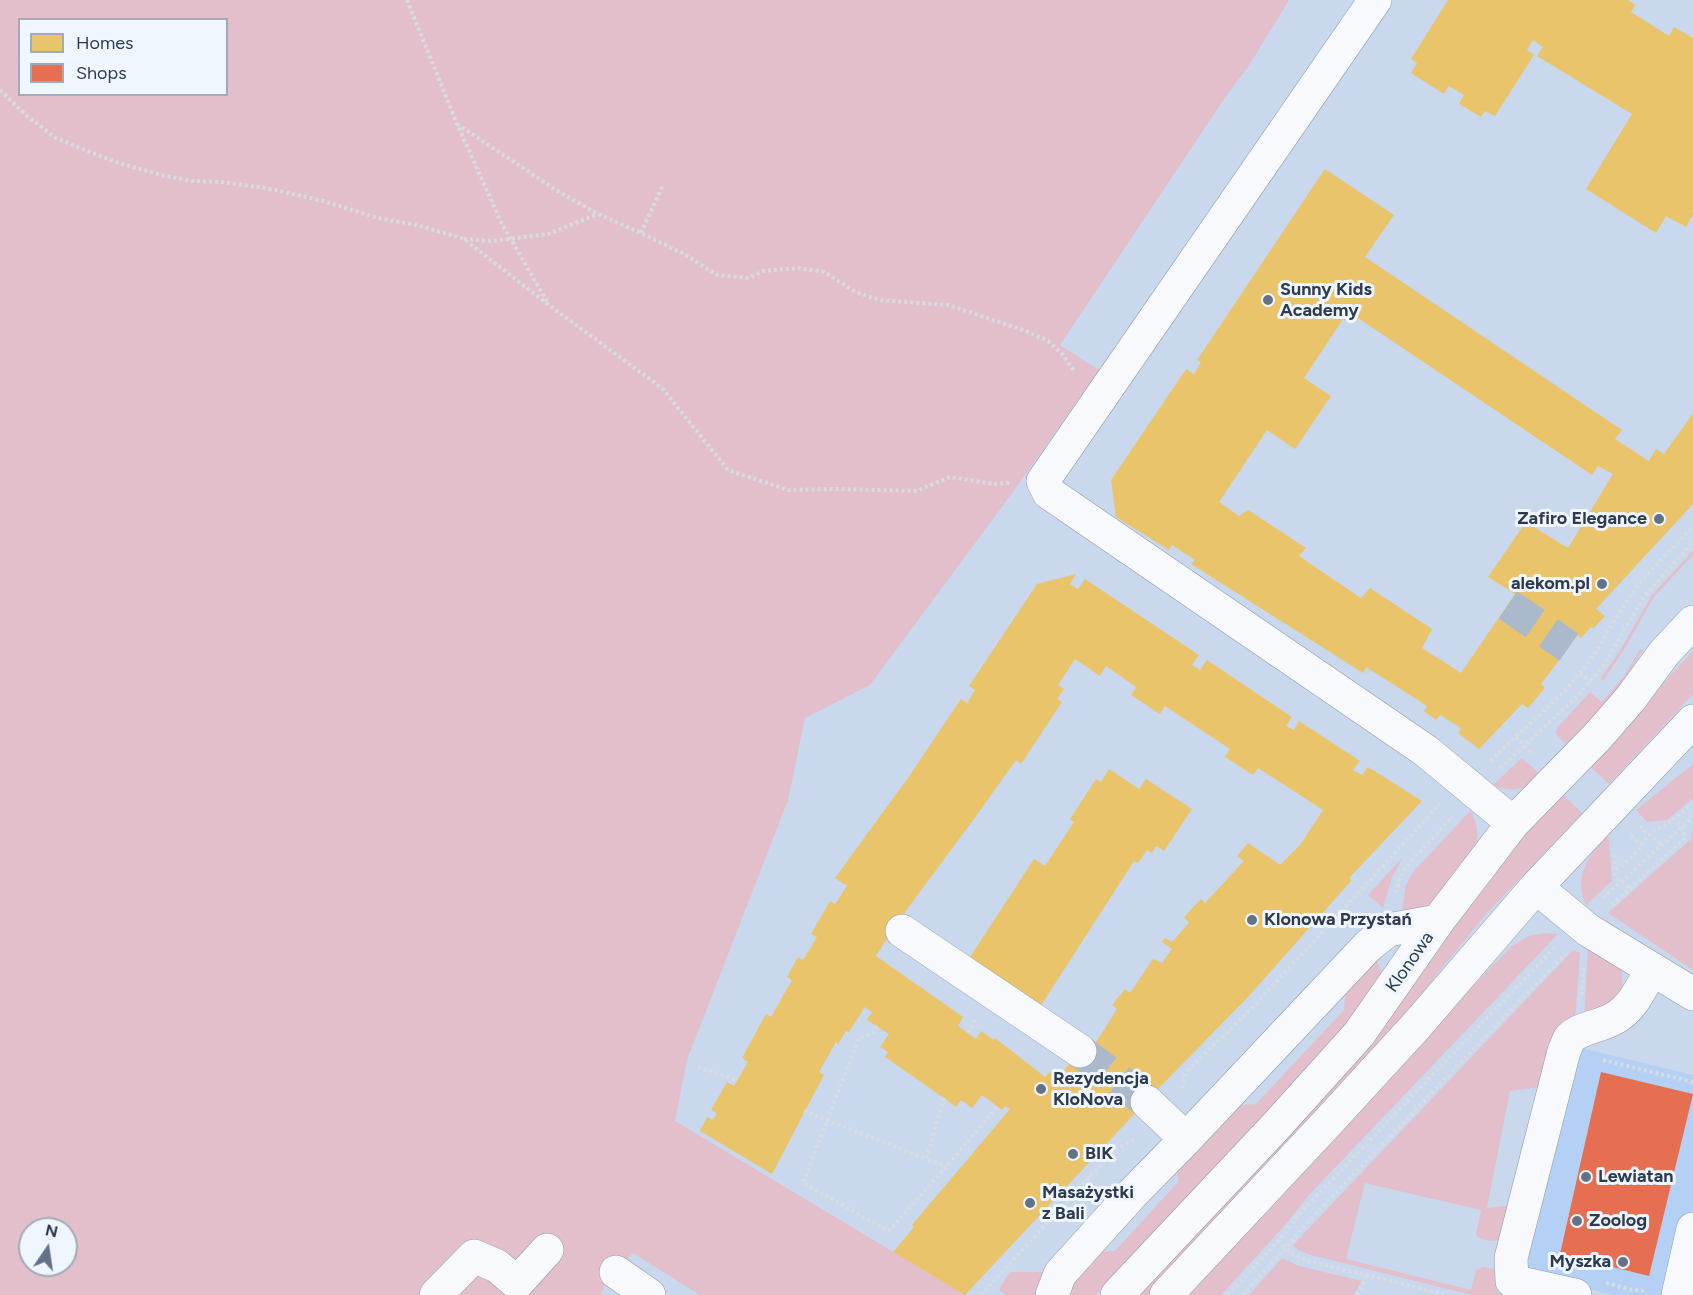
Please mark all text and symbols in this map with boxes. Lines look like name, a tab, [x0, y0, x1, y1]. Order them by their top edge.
legend	[18, 18, 228, 96]
text: Homes	[76, 32, 134, 54]
text: Shops	[76, 62, 127, 84]
place label: Sunny Kids Academy	[1280, 279, 1372, 322]
marker: Sunny Kids Academy	[1261, 293, 1275, 307]
place label: Zafiro Elegance	[1517, 508, 1647, 530]
marker: Zafiro Elegance	[1652, 512, 1666, 526]
place label: alekom.pl	[1511, 573, 1590, 595]
marker: alekom.pl	[1595, 577, 1609, 591]
place label: Klonowa Przystań	[1264, 909, 1412, 931]
marker: Klonowa Przystań	[1245, 913, 1259, 927]
street label: Klonowa	[1381, 928, 1439, 996]
place label: Rezydencja KloNova	[1053, 1068, 1149, 1110]
marker: Rezydencja KloNova	[1034, 1082, 1048, 1096]
place label: BIK	[1085, 1143, 1113, 1165]
marker: BIK	[1066, 1147, 1080, 1161]
place label: Lewiatan	[1598, 1166, 1673, 1188]
marker: Lewiatan	[1579, 1170, 1593, 1184]
place label: Masażystki z Bali	[1042, 1182, 1134, 1224]
marker: Masażystki z Bali	[1023, 1196, 1037, 1210]
place label: Zoolog	[1589, 1210, 1647, 1232]
marker: Zoolog	[1570, 1214, 1584, 1228]
north arrow	[18, 1217, 78, 1277]
text: N	[44, 1220, 60, 1242]
place label: Myszka	[1549, 1251, 1611, 1273]
marker: Myszka	[1616, 1255, 1630, 1269]

